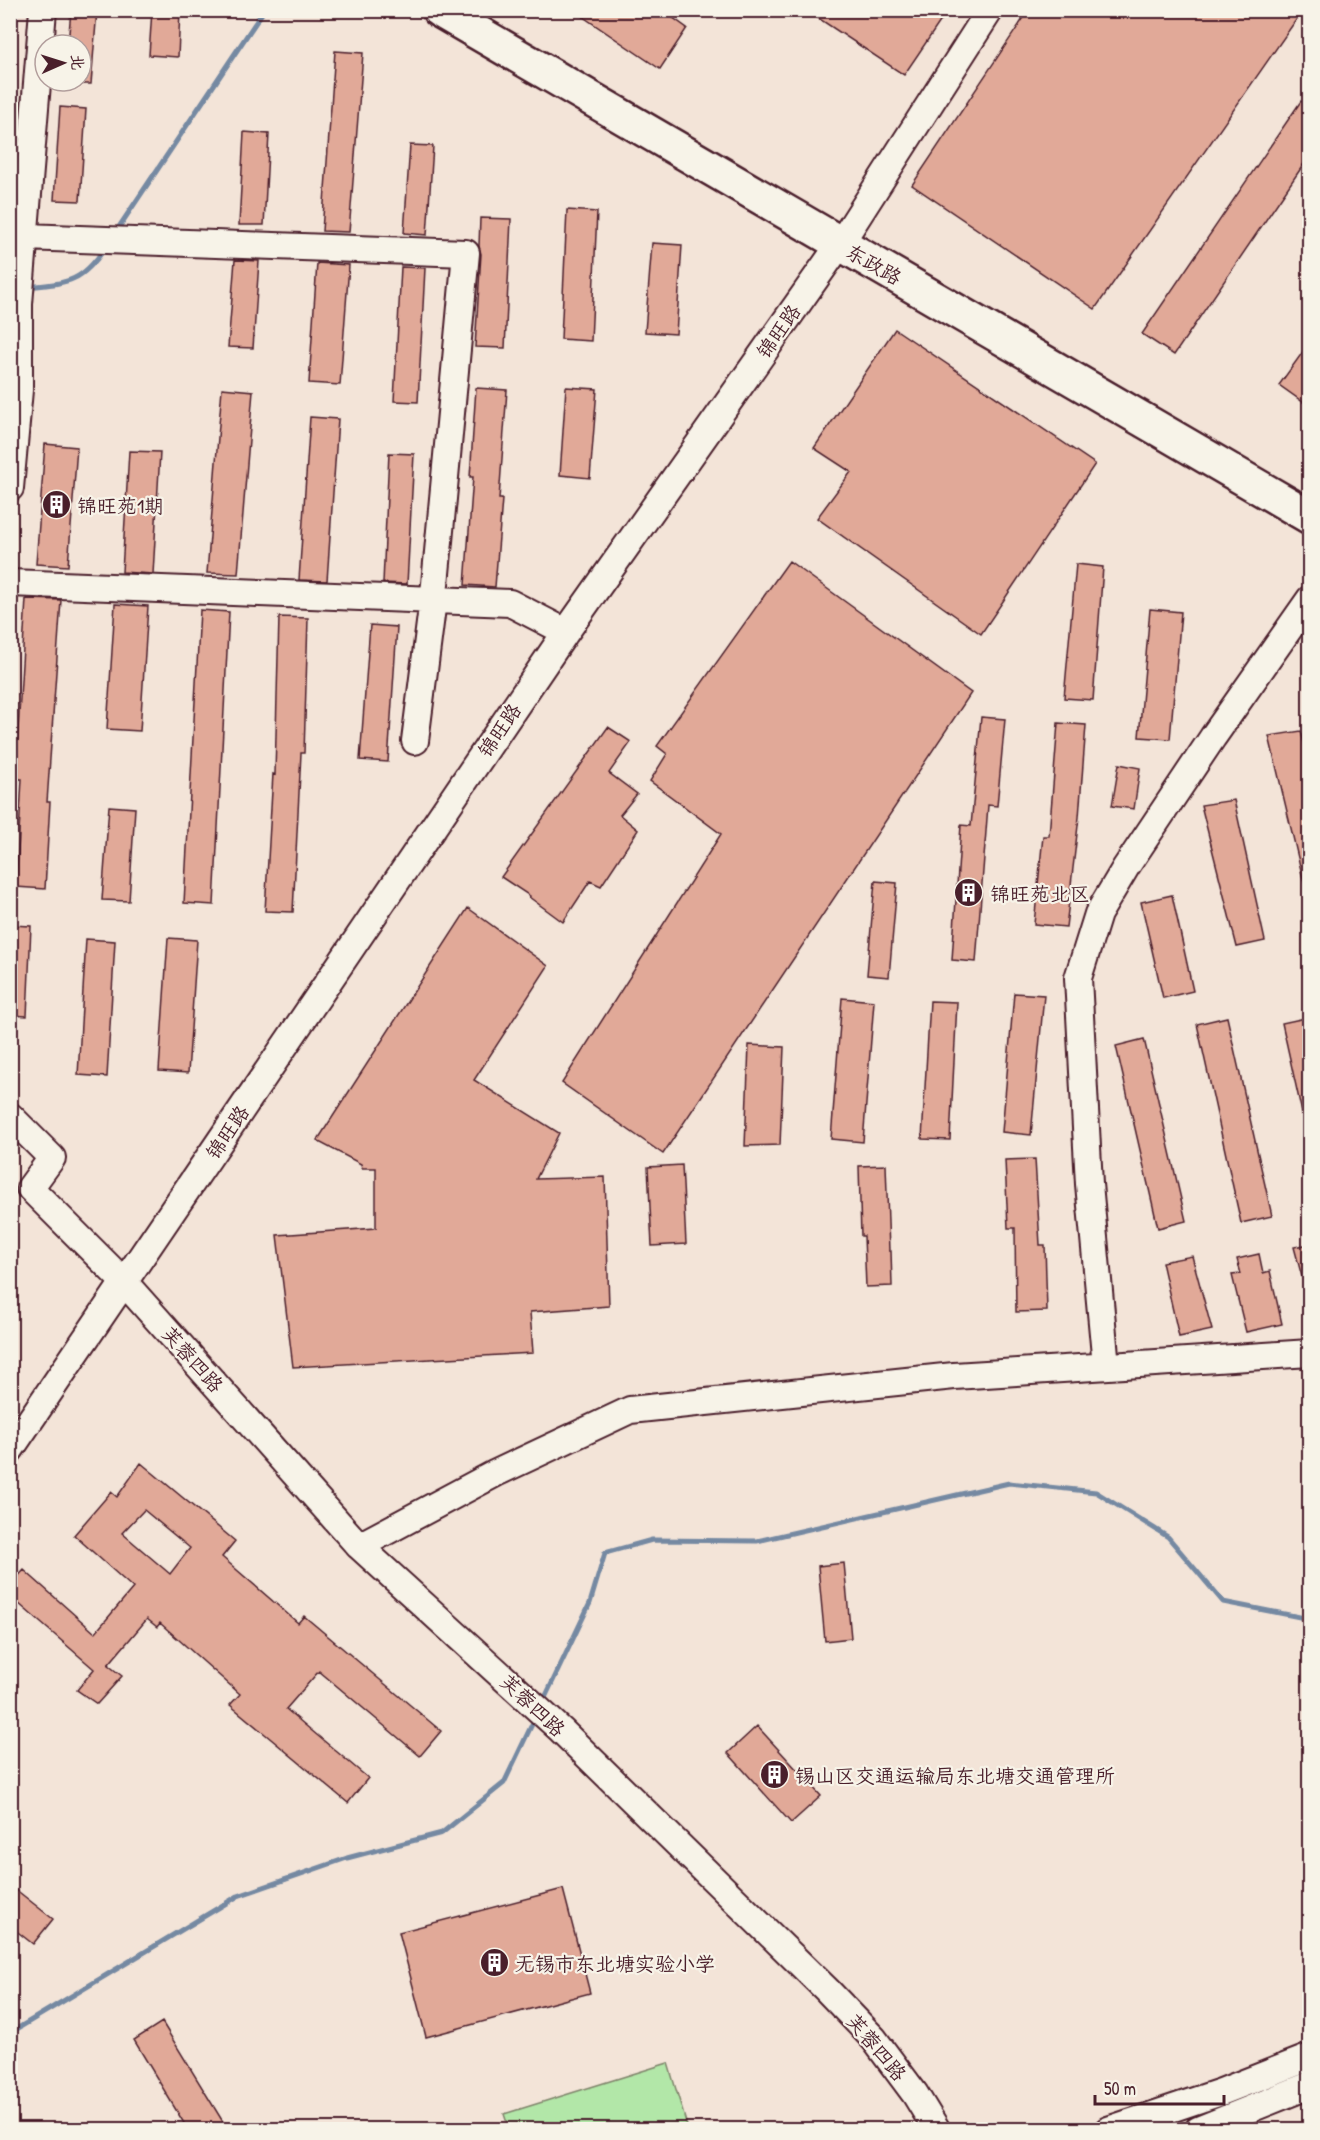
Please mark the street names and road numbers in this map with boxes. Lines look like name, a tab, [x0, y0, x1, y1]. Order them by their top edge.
street label: 东政路	[841, 237, 908, 291]
street label: 锦旺路	[750, 298, 807, 363]
street label: 锦旺路	[471, 697, 528, 762]
street label: 锦旺路	[199, 1099, 256, 1164]
street label: 芙蓉四路	[156, 1320, 230, 1399]
street label: 芙蓉四路	[495, 1668, 572, 1743]
street label: 芙蓉四路	[841, 2008, 914, 2087]

